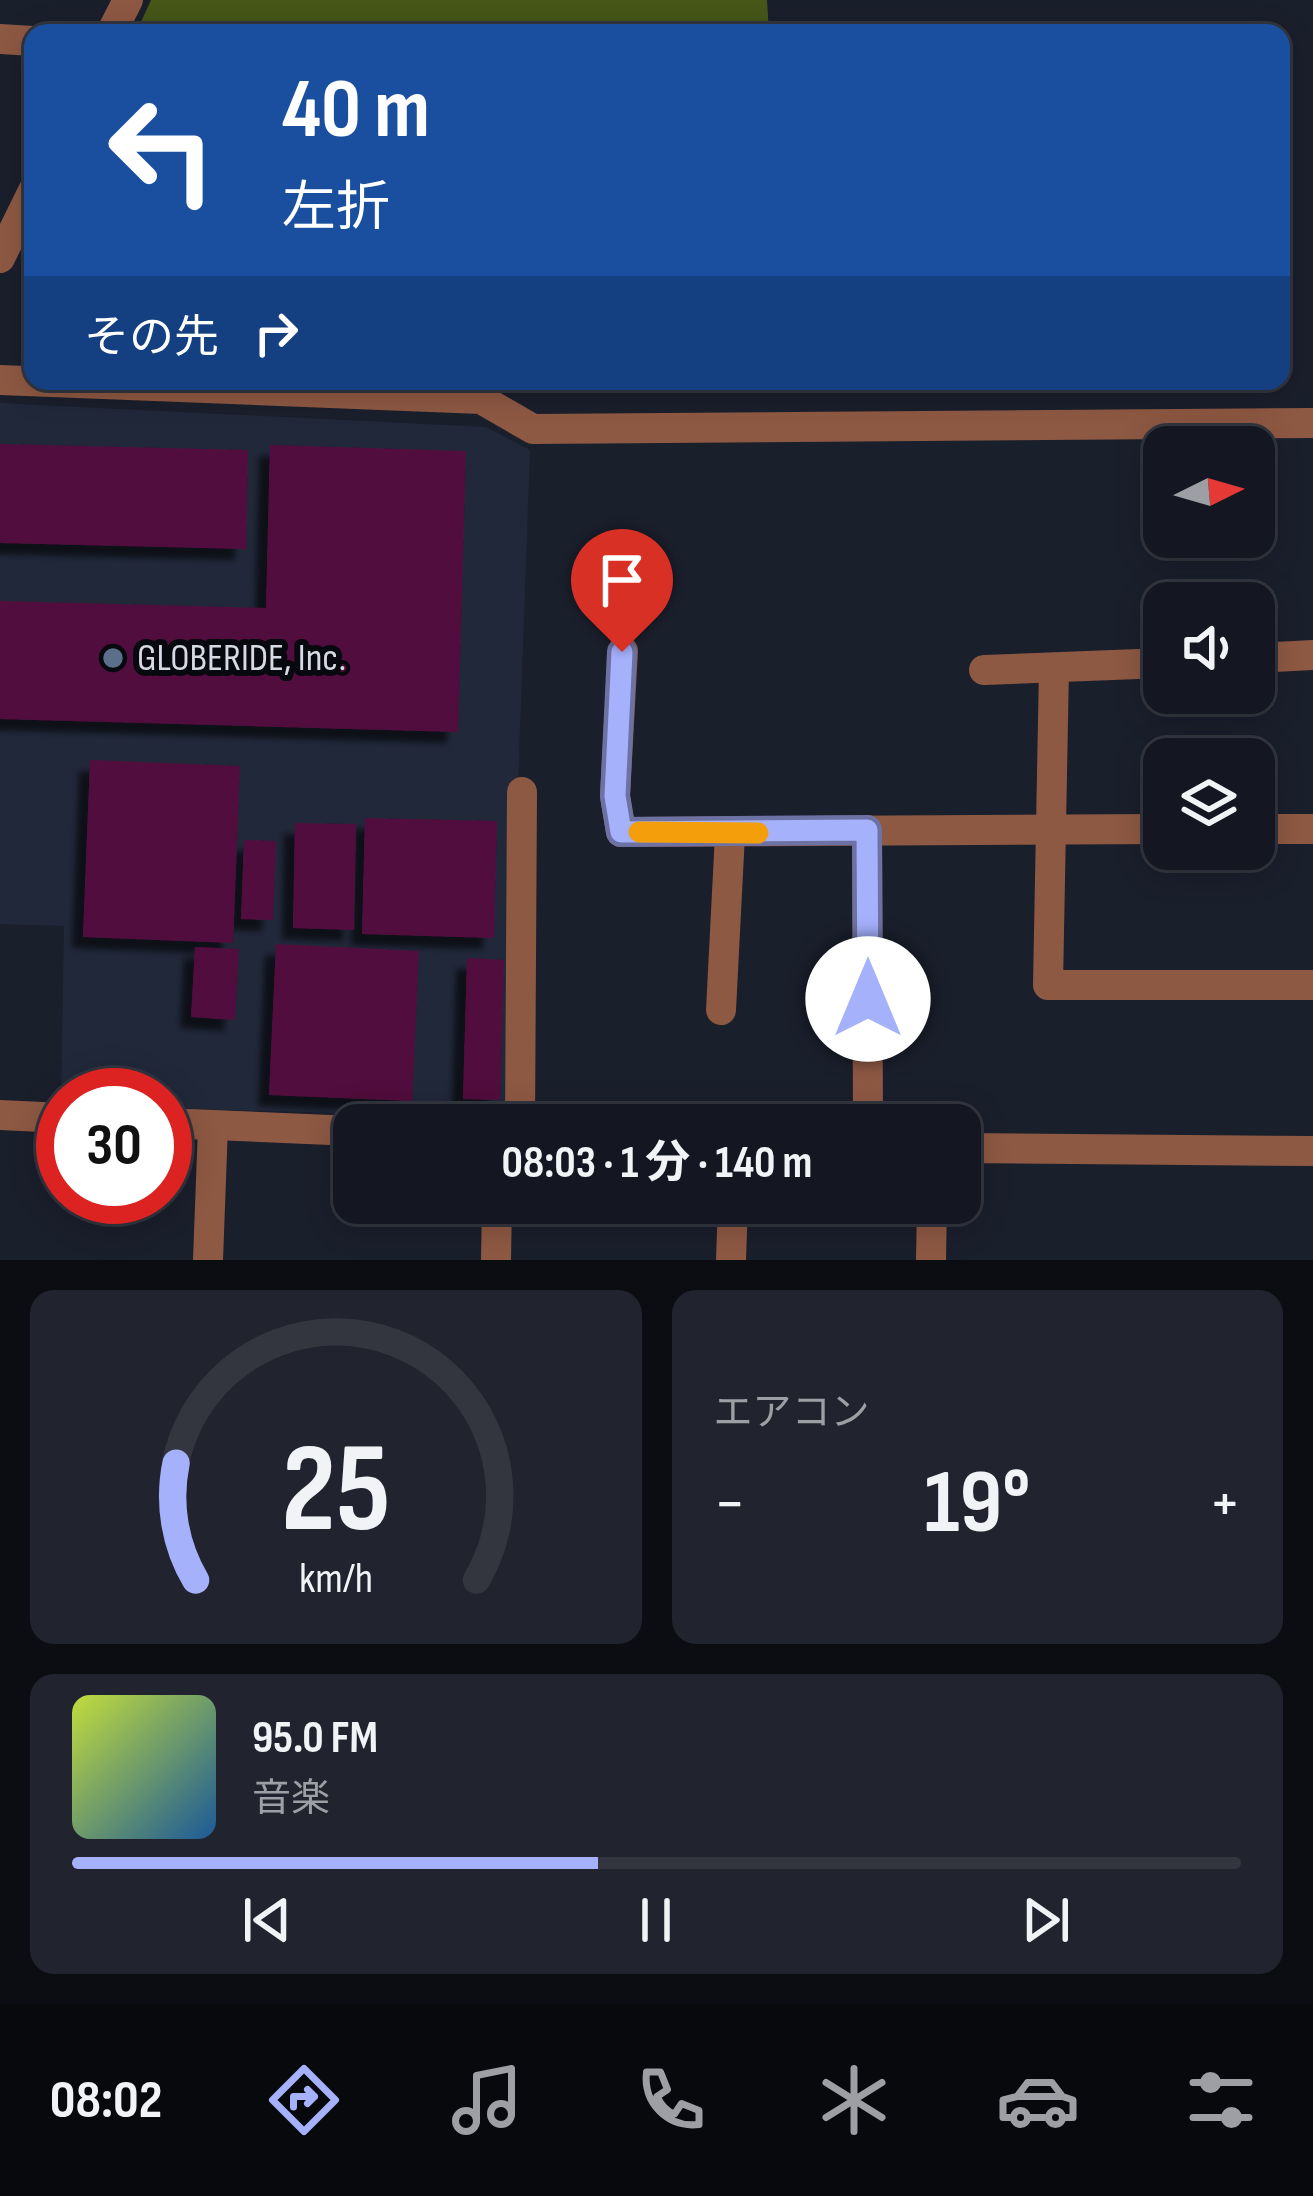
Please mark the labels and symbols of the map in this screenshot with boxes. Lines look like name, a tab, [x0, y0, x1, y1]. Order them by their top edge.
north arrow	[1143, 426, 1275, 558]
pin	[571, 529, 673, 652]
place label: GLOBERIDE, Inc.	[137, 635, 346, 682]
marker: GLOBERIDE, Inc.	[100, 645, 126, 671]
position arrow	[805, 936, 931, 1062]
speed limit sign: 30	[36, 1068, 192, 1224]

